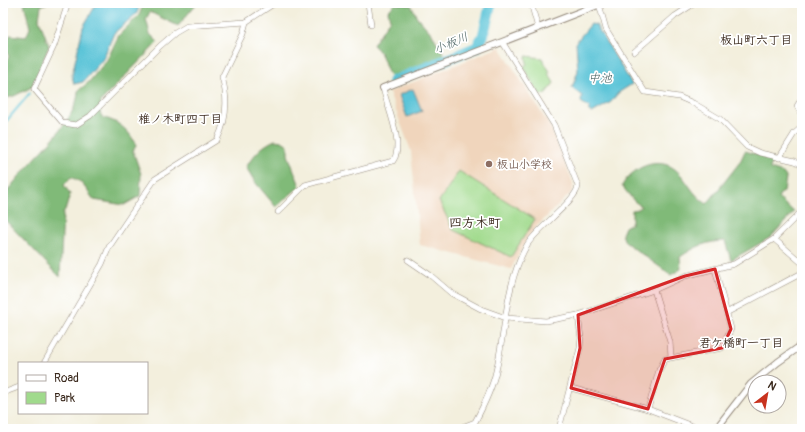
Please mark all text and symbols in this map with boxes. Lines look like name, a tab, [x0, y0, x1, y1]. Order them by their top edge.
water label: 小板川	[432, 30, 471, 57]
district label: 板山町六丁目	[720, 33, 792, 48]
water label: 中池	[588, 71, 613, 86]
district label: 椎ノ木町四丁目	[138, 112, 222, 127]
place label: 板山小学校	[497, 158, 552, 171]
marker: 板山小学校	[484, 159, 494, 169]
district label: 四方木町	[449, 215, 501, 231]
district label: 君ケ橋町一丁目	[699, 336, 783, 351]
legend	[18, 362, 148, 414]
text: Road	[54, 371, 79, 386]
north arrow	[747, 374, 787, 414]
text: N	[765, 378, 779, 394]
text: Park	[54, 391, 75, 406]

